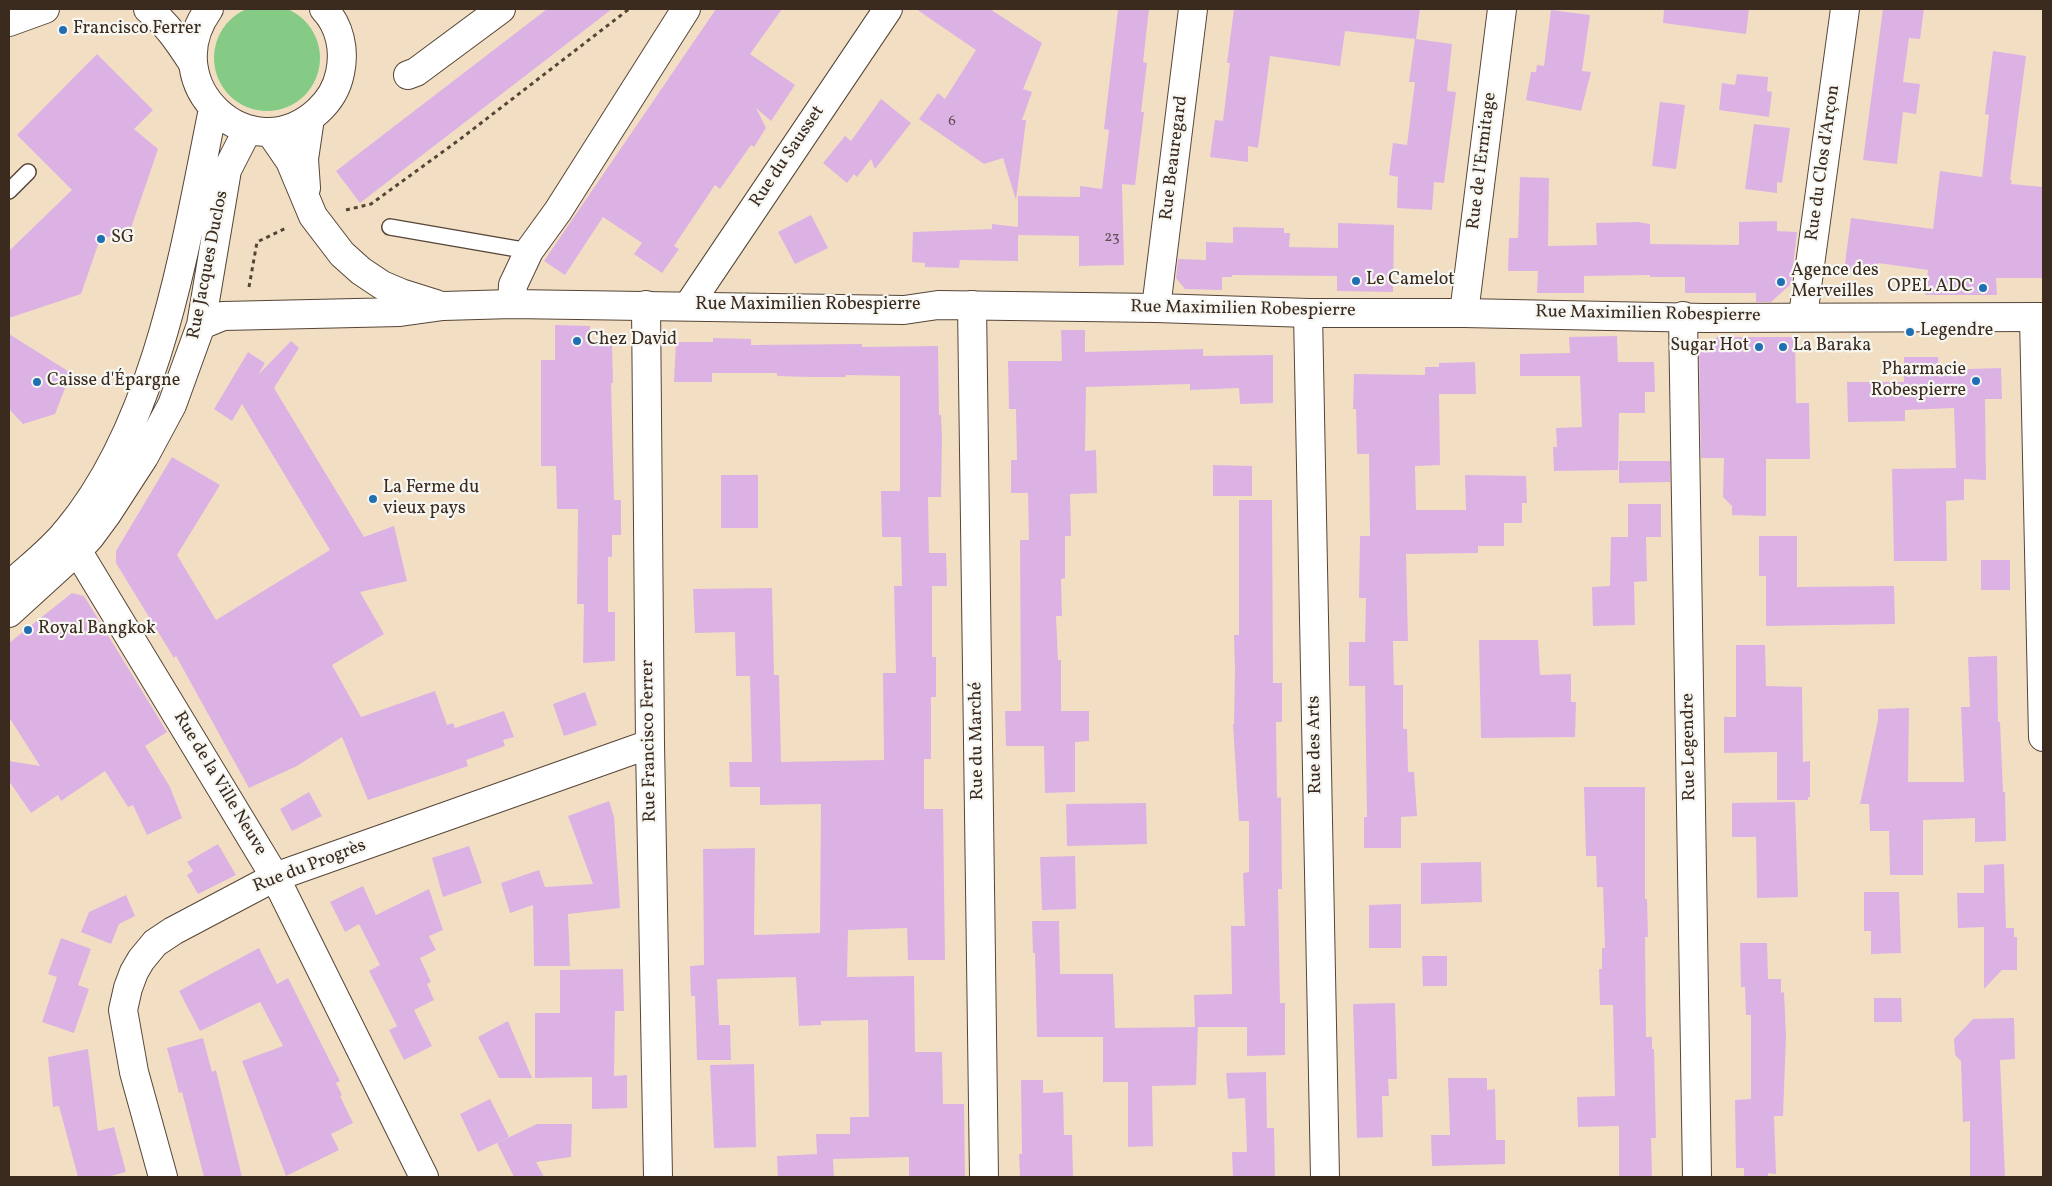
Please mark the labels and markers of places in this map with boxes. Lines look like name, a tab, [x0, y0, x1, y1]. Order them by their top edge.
place label: Francisco Ferrer	[73, 19, 201, 41]
marker: Francisco Ferrer	[57, 24, 69, 36]
place label: SG	[111, 228, 134, 250]
marker: SG	[95, 233, 107, 245]
place label: Agence des Merveilles	[1791, 261, 1879, 304]
place label: Le Camelot	[1366, 270, 1455, 292]
marker: Le Camelot	[1350, 275, 1362, 287]
marker: Agence des Merveilles	[1775, 276, 1787, 288]
place label: OPEL ADC	[1887, 277, 1973, 299]
marker: OPEL ADC	[1977, 282, 1989, 294]
place label: Legendre	[1920, 321, 1993, 343]
marker: Legendre	[1904, 326, 1916, 338]
place label: Chez David	[587, 330, 677, 352]
marker: Chez David	[571, 335, 583, 347]
place label: Sugar Hot	[1670, 336, 1749, 358]
place label: La Baraka	[1793, 336, 1871, 358]
marker: Sugar Hot	[1753, 341, 1765, 353]
marker: La Baraka	[1777, 341, 1789, 353]
place label: Pharmacie Robespierre	[1871, 360, 1966, 402]
place label: Caisse d'Épargne	[47, 371, 180, 393]
marker: Pharmacie Robespierre	[1970, 375, 1982, 387]
marker: Caisse d'Épargne	[31, 376, 43, 388]
place label: La Ferme du vieux pays	[383, 478, 479, 520]
marker: La Ferme du vieux pays	[367, 493, 379, 505]
place label: Royal Bangkok	[38, 619, 156, 641]
marker: Royal Bangkok	[22, 624, 34, 636]

